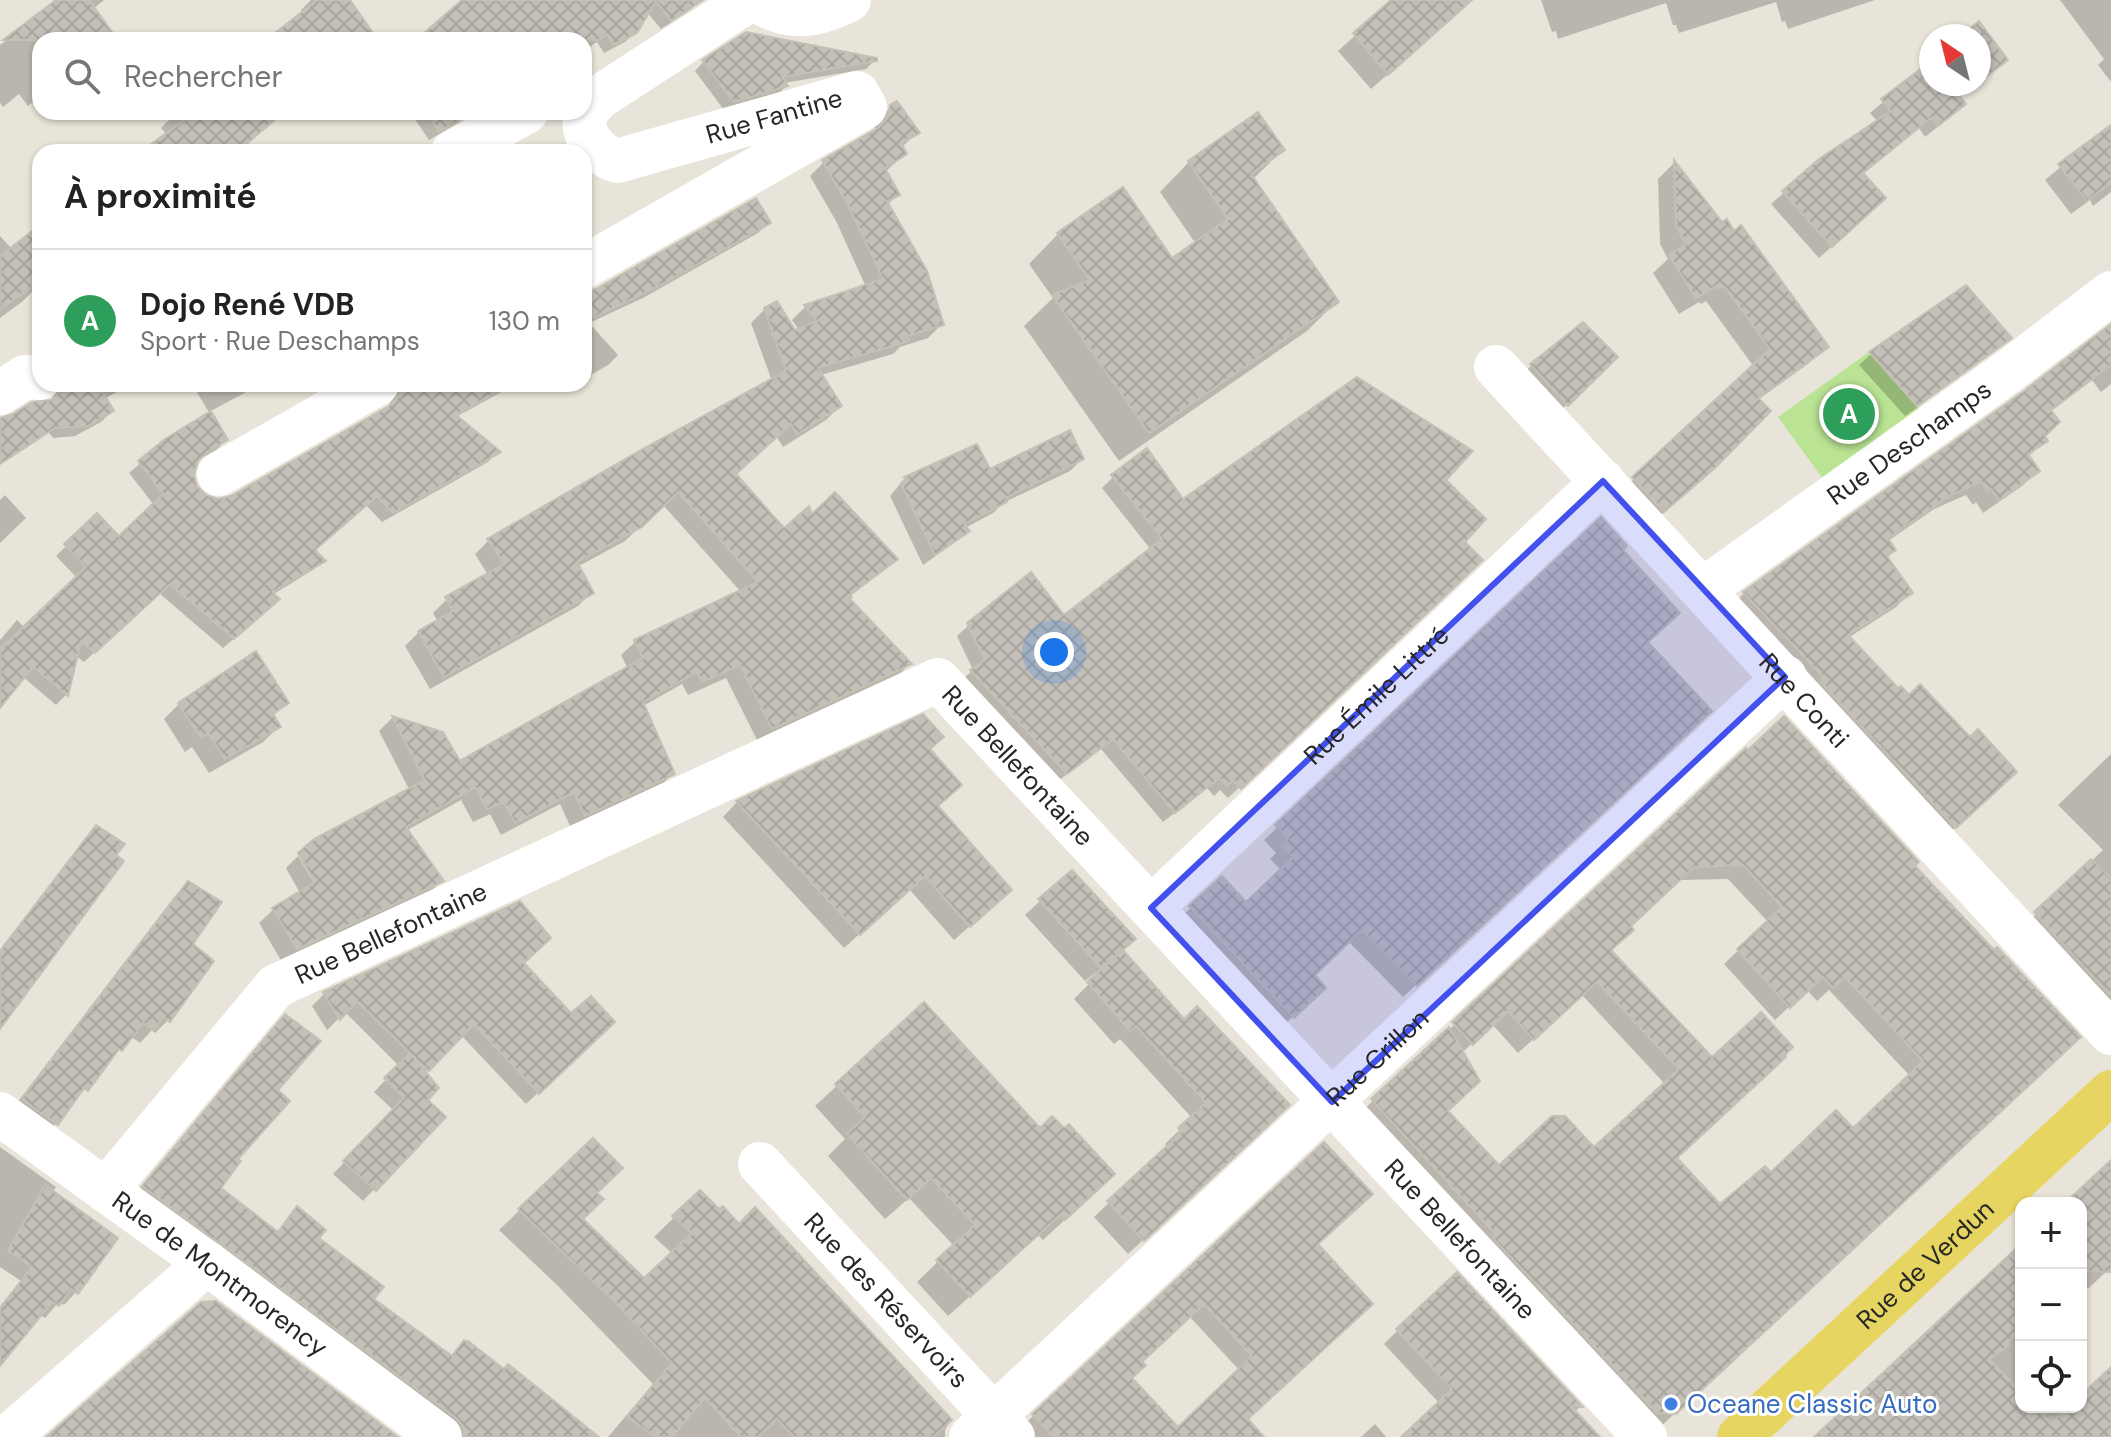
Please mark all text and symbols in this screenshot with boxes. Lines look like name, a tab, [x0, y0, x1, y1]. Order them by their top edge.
north arrow	[1919, 24, 1991, 96]
search box	[32, 32, 592, 120]
icon: search	[60, 54, 104, 98]
text: Rechercher	[124, 57, 283, 96]
street label: Rue Fantine	[702, 80, 846, 152]
text: À proximité	[64, 174, 257, 219]
text: Dojo René VDB	[140, 285, 354, 324]
text: A	[81, 304, 99, 338]
text: 130 m	[489, 304, 560, 338]
text: Sport · Rue Deschamps	[140, 324, 420, 358]
street label: Rue Deschamps	[1820, 372, 1998, 513]
pin: A	[1823, 384, 1875, 444]
street label: Rue Émile Littré	[1296, 618, 1456, 772]
your location	[1034, 632, 1074, 672]
street label: Rue Conti	[1752, 646, 1856, 755]
street label: Rue Bellefontaine	[935, 678, 1101, 853]
street label: Rue Bellefontaine	[289, 874, 492, 992]
street label: Rue Crillon	[1319, 1001, 1436, 1114]
street label: Rue Bellefontaine	[1377, 1152, 1544, 1327]
street label: Rue de Montmorency	[106, 1183, 335, 1364]
street label: Rue de Verdun	[1849, 1192, 2001, 1337]
map controls	[2015, 1197, 2087, 1413]
button: +	[2015, 1197, 2087, 1269]
street label: Rue des Réservoirs	[797, 1205, 976, 1395]
button: −	[2015, 1269, 2087, 1341]
button: locate	[2015, 1341, 2087, 1413]
place label: Oceane Classic Auto	[1687, 1387, 1937, 1421]
marker: Oceane Classic Auto	[1662, 1395, 1680, 1413]

